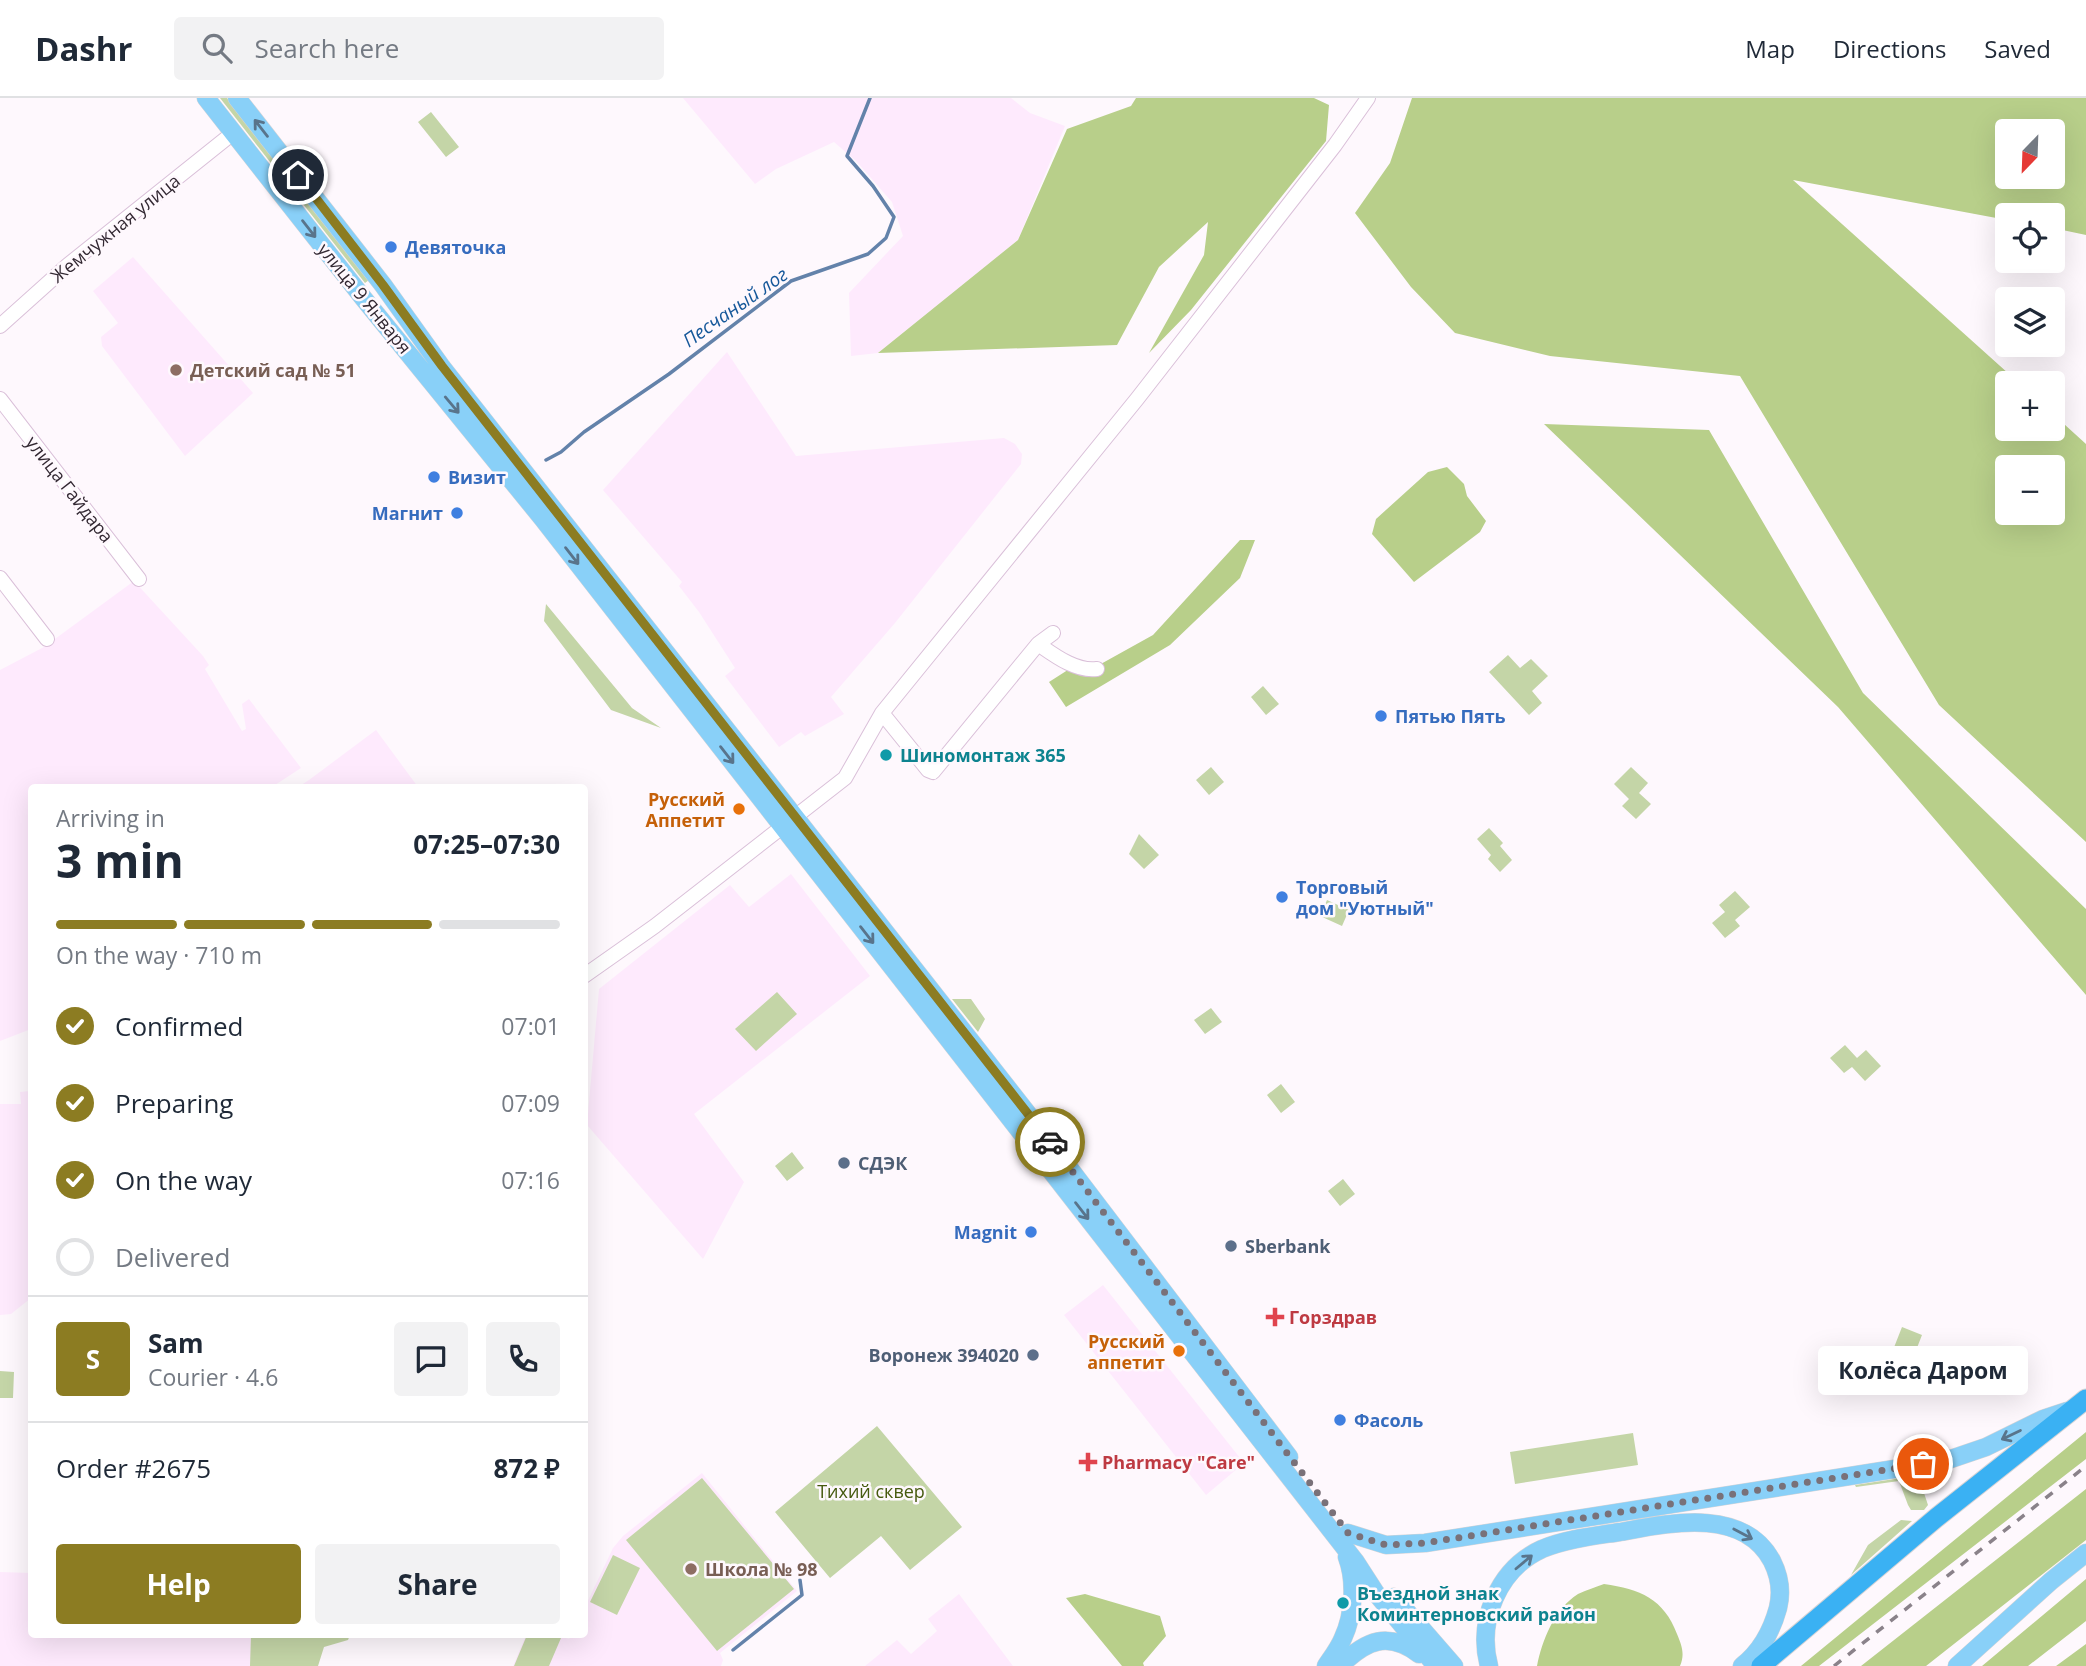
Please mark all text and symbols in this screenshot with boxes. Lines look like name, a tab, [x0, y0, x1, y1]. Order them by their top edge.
search box	[174, 17, 664, 80]
text: Dashr	[35, 26, 132, 71]
icon: search	[198, 29, 236, 67]
text: Search here	[254, 30, 399, 66]
text: Map	[1745, 32, 1795, 65]
text: Directions	[1833, 32, 1946, 65]
text: Saved	[1984, 32, 2051, 65]
north arrow	[1995, 119, 2065, 189]
map controls	[1995, 119, 2065, 525]
one-way arrow	[254, 120, 269, 138]
pin	[268, 145, 328, 205]
icon: home	[279, 156, 317, 194]
street label: Жемчужная улица	[45, 168, 185, 288]
button: locate	[1995, 203, 2065, 273]
one-way arrow	[301, 219, 316, 238]
place label: Девяточка	[405, 235, 506, 259]
street label: улица 9 Января	[313, 238, 417, 358]
marker: Девяточка	[383, 239, 399, 255]
water label: Песчаный лог	[677, 261, 793, 353]
button: layers	[1995, 287, 2065, 357]
place label: Детский сад № 51	[190, 358, 356, 382]
marker: Детский сад № 51	[168, 362, 184, 378]
button: +	[1995, 371, 2065, 441]
one-way arrow	[444, 396, 460, 414]
street label: улица Гайдара	[21, 431, 119, 547]
button: −	[1995, 455, 2065, 525]
place label: Визит	[448, 465, 506, 489]
marker: Визит	[426, 469, 442, 485]
place label: Магнит	[372, 501, 443, 525]
marker: Магнит	[449, 505, 465, 521]
one-way arrow	[565, 547, 580, 565]
place label: Пятью Пять	[1395, 704, 1506, 728]
marker: Пятью Пять	[1373, 708, 1389, 724]
place label: Шиномонтаж 365	[900, 743, 1066, 767]
one-way arrow	[719, 746, 734, 764]
marker: Шиномонтаж 365	[878, 747, 894, 763]
place label: Русский Аппетит	[646, 787, 725, 832]
marker: Русский Аппетит	[731, 801, 747, 817]
text: Arriving in	[56, 802, 165, 834]
text: 07:25–07:30	[413, 826, 560, 862]
text: 3 min	[56, 829, 184, 891]
place label: Торговый дом "Уютный"	[1296, 875, 1434, 920]
marker: Торговый дом "Уютный"	[1274, 889, 1290, 905]
one-way arrow	[859, 925, 874, 943]
text: On the way · 710 m	[56, 939, 262, 971]
icon: check	[56, 1007, 94, 1045]
text: Confirmed	[115, 1008, 243, 1044]
text: 07:01	[501, 1010, 560, 1042]
icon: check	[56, 1084, 94, 1122]
text: Preparing	[115, 1085, 233, 1121]
text: 07:09	[501, 1087, 560, 1119]
courier	[1015, 1107, 1085, 1177]
icon: car	[1031, 1123, 1069, 1161]
place label: СДЭК	[858, 1151, 908, 1175]
marker: СДЭК	[836, 1155, 852, 1171]
icon: check	[56, 1161, 94, 1199]
text: On the way	[115, 1162, 252, 1198]
text: 07:16	[501, 1164, 560, 1196]
one-way arrow	[1074, 1201, 1089, 1219]
place label: Magnit	[954, 1220, 1017, 1244]
marker: Magnit	[1023, 1224, 1039, 1240]
place label: Sberbank	[1245, 1234, 1331, 1258]
marker: Sberbank	[1223, 1238, 1239, 1254]
text: Delivered	[115, 1239, 230, 1275]
place label: Горздрав	[1289, 1305, 1377, 1329]
marker: Горздрав	[1267, 1309, 1283, 1325]
button: chat	[394, 1322, 468, 1396]
button: phone	[486, 1322, 560, 1396]
text: Sam	[148, 1325, 204, 1361]
place label: Русский аппетит	[1087, 1329, 1165, 1374]
text: S	[86, 1341, 100, 1377]
place label: Воронеж 394020	[869, 1343, 1019, 1367]
marker: Русский аппетит	[1171, 1343, 1187, 1359]
callout: Колёса Даром	[1818, 1345, 2028, 1394]
marker: Воронеж 394020	[1025, 1347, 1041, 1363]
text: Колёса Даром	[1838, 1354, 2008, 1386]
text: Courier · 4.6	[148, 1361, 278, 1393]
place label: Фасоль	[1354, 1408, 1423, 1432]
marker: Фасоль	[1332, 1412, 1348, 1428]
one-way arrow	[2001, 1429, 2022, 1443]
pin	[1893, 1434, 1953, 1494]
icon: bag	[1904, 1445, 1942, 1483]
text: Order #2675	[56, 1450, 211, 1486]
text: 872 ₽	[494, 1450, 560, 1486]
place label: Pharmacy "Care"	[1102, 1450, 1255, 1474]
marker: Pharmacy "Care"	[1080, 1454, 1096, 1470]
park label: Тихий сквер	[817, 1479, 925, 1503]
one-way arrow	[1732, 1527, 1752, 1541]
button: Help	[56, 1544, 301, 1624]
button: Share	[315, 1544, 560, 1624]
one-way arrow	[1515, 1554, 1533, 1570]
place label: Школа № 98	[705, 1557, 818, 1581]
marker: Школа № 98	[683, 1561, 699, 1577]
place label: Въездной знак Коминтерновский район	[1357, 1581, 1596, 1626]
marker: Въездной знак Коминтерновский район	[1335, 1595, 1351, 1611]

